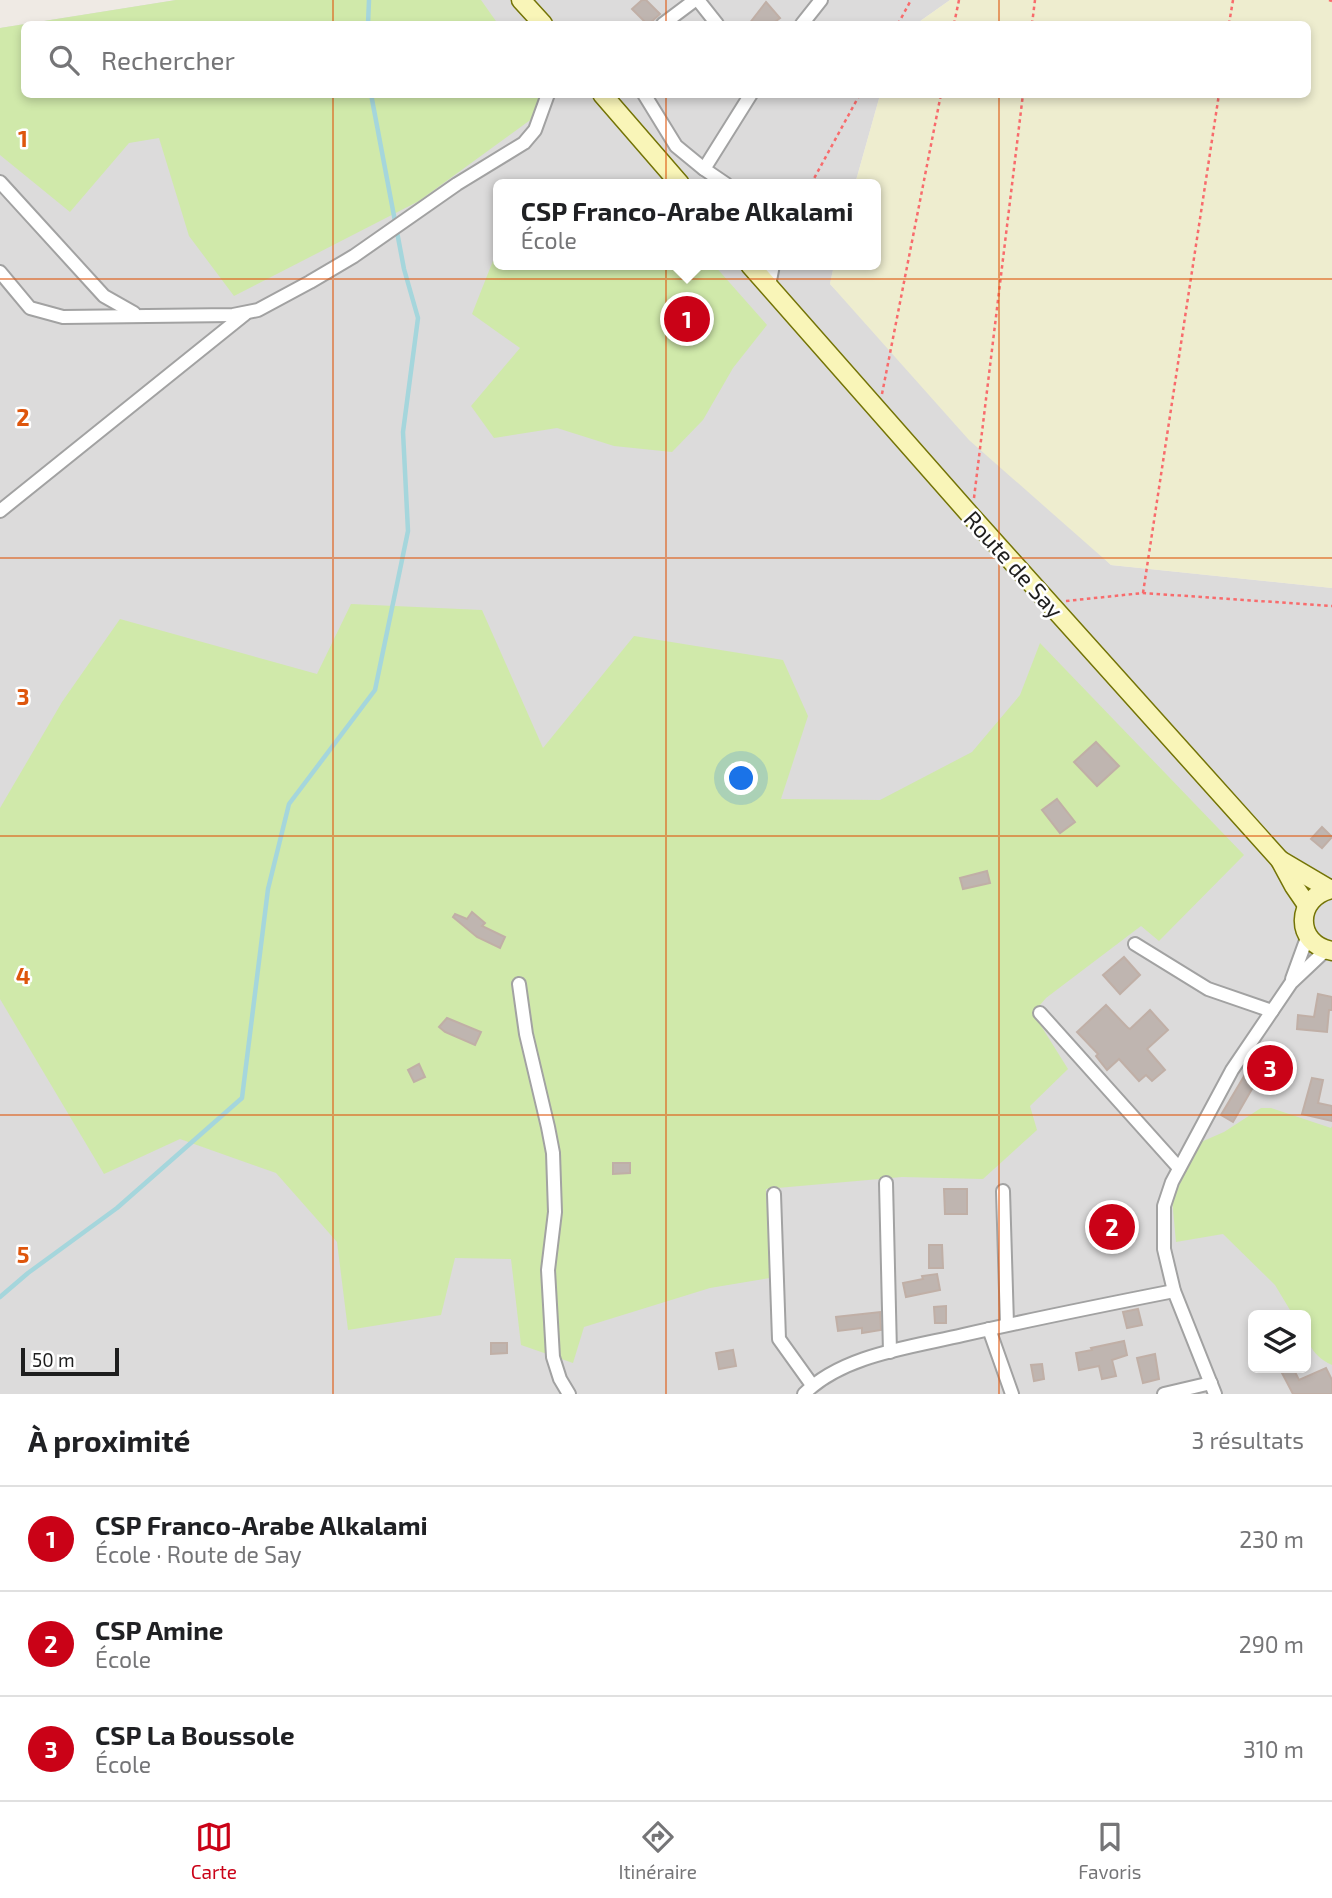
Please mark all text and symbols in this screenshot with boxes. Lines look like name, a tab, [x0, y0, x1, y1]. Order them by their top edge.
search box	[21, 21, 1311, 98]
icon: search	[45, 41, 83, 79]
text: Rechercher	[101, 44, 235, 75]
text: 1	[18, 124, 28, 152]
popup	[493, 179, 881, 270]
text: CSP Franco-Arabe Alkalami	[521, 195, 853, 226]
text: École	[521, 226, 577, 254]
pin: 1	[664, 293, 710, 345]
text: 2	[16, 403, 30, 431]
street label: Route de Say	[958, 505, 1070, 623]
text: 3	[16, 682, 30, 710]
your location	[724, 761, 758, 795]
text: 4	[16, 961, 30, 989]
pin: 3	[1247, 1042, 1293, 1094]
pin: 2	[1089, 1201, 1135, 1253]
text: 5	[17, 1240, 29, 1268]
map controls	[1248, 1310, 1311, 1373]
button: layers	[1248, 1310, 1311, 1373]
scale bar	[21, 1345, 119, 1377]
text: 50 m	[32, 1348, 75, 1371]
text: À proximité	[28, 1422, 190, 1458]
text: 3 résultats	[1192, 1426, 1304, 1454]
text: CSP Franco-Arabe Alkalami	[95, 1509, 428, 1540]
text: 1	[46, 1525, 56, 1553]
text: 230 m	[1239, 1525, 1304, 1553]
text: École · Route de Say	[95, 1540, 302, 1568]
text: CSP Amine	[95, 1614, 223, 1645]
text: 2	[44, 1630, 58, 1658]
text: 290 m	[1239, 1630, 1304, 1658]
text: École	[95, 1645, 151, 1673]
text: CSP La Boussole	[95, 1719, 295, 1750]
text: 3	[44, 1735, 58, 1763]
text: 310 m	[1243, 1735, 1304, 1763]
text: École	[95, 1750, 151, 1778]
tab: Carte	[191, 1818, 237, 1883]
tab: Itinéraire	[618, 1818, 697, 1883]
tab: Favoris	[1078, 1818, 1141, 1883]

